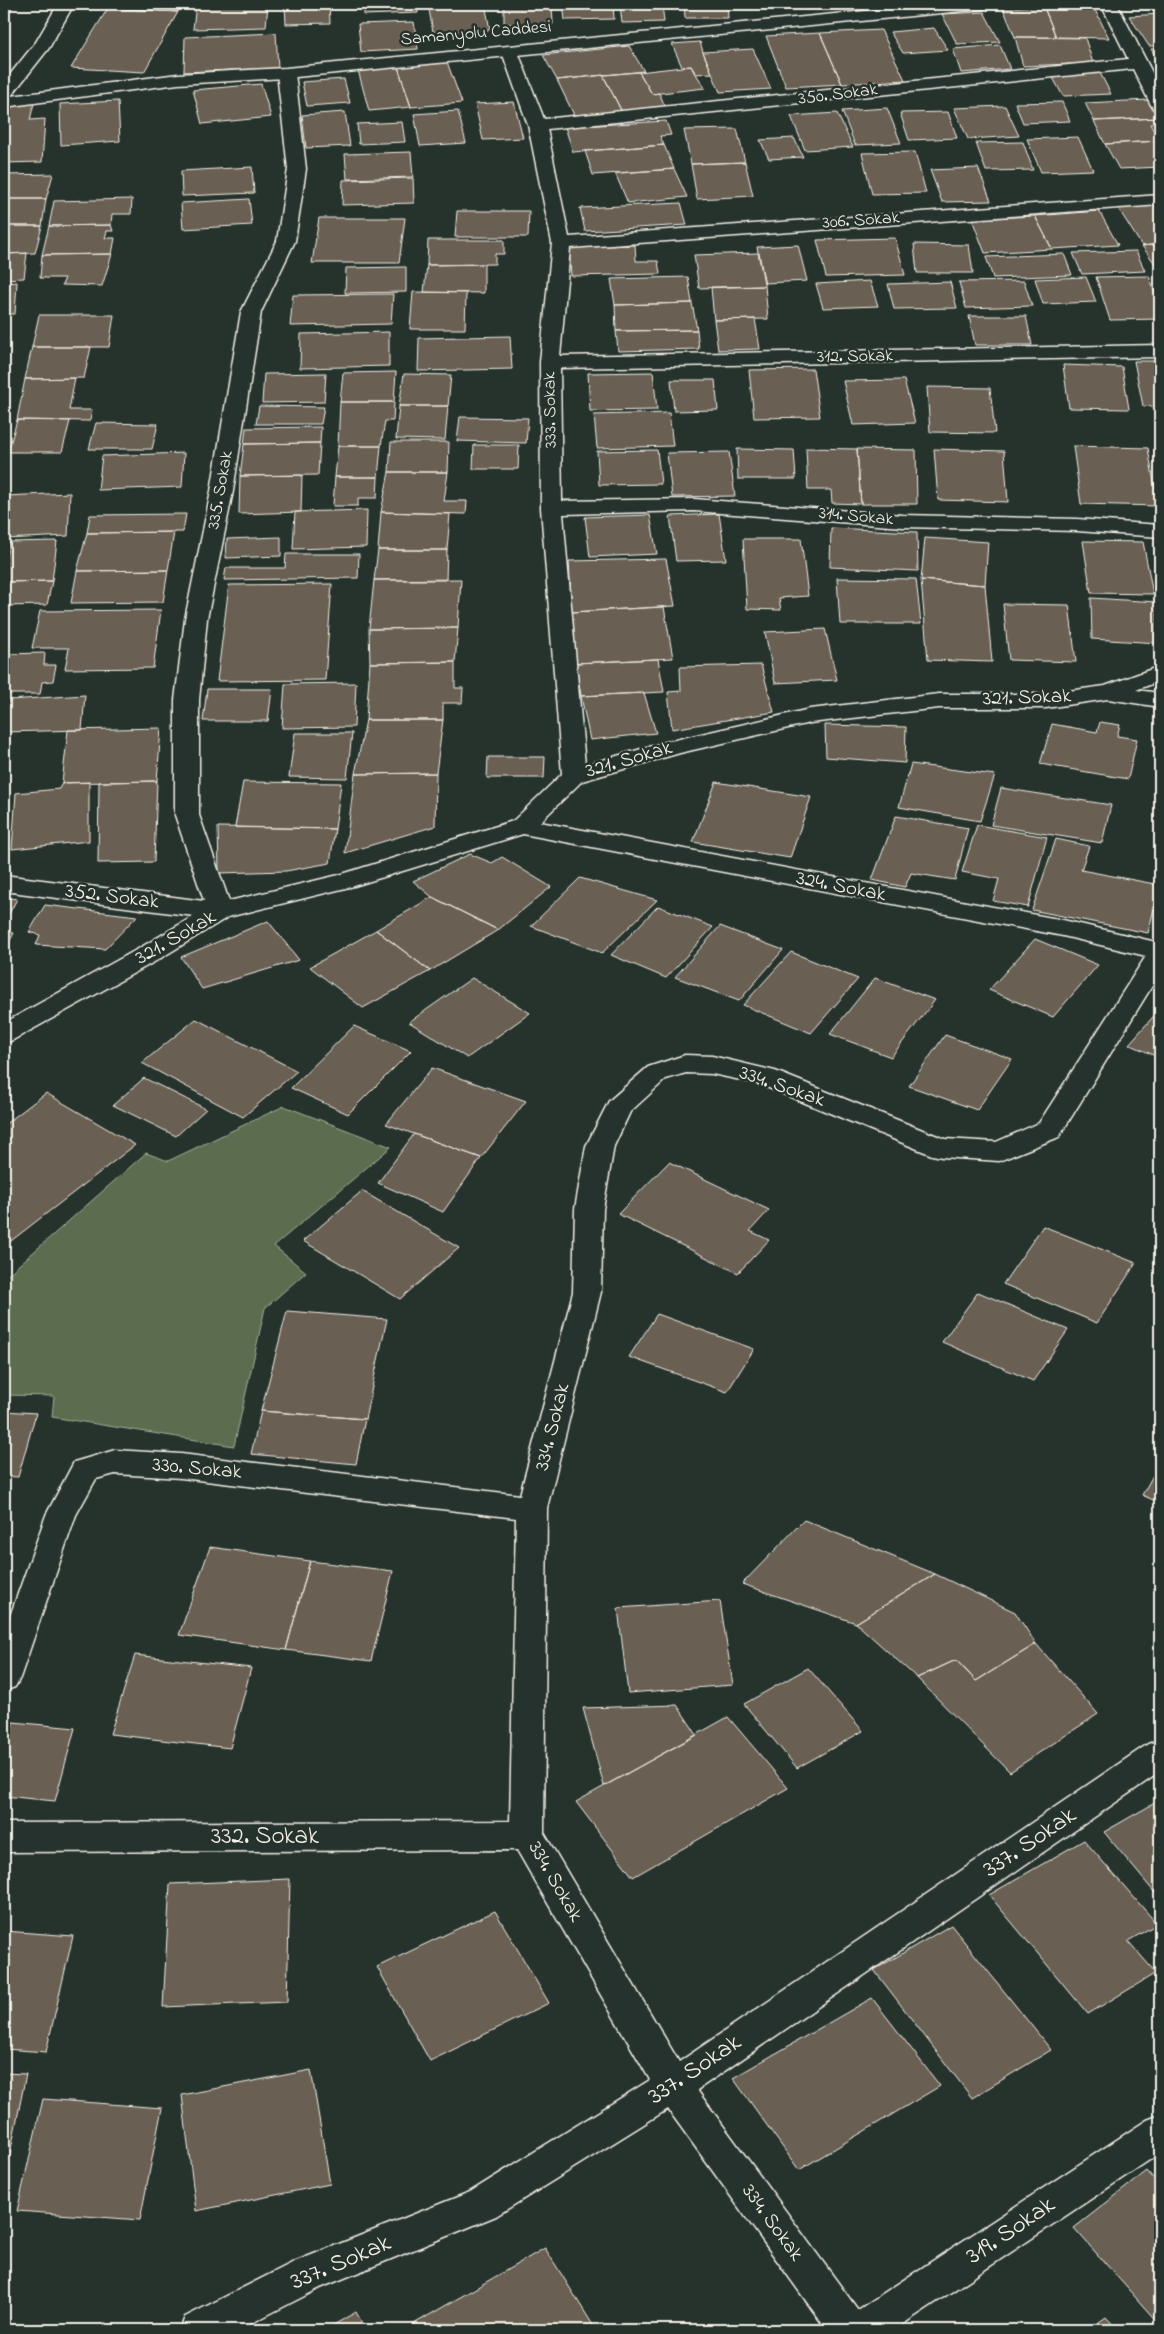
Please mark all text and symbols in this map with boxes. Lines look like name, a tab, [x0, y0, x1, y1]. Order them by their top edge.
street label: Samanyolu Caddesi	[400, 14, 552, 54]
street label: 350. Sokak	[797, 77, 879, 113]
street label: 306. Sokak	[822, 205, 901, 237]
street label: 312. Sokak	[817, 343, 893, 371]
street label: 333. Sokak	[537, 371, 565, 448]
street label: 335. Sokak	[201, 449, 241, 531]
street label: 314. Sokak	[818, 501, 894, 533]
street label: 321. Sokak	[982, 681, 1073, 715]
street label: 321. Sokak	[582, 733, 677, 787]
street label: 324. Sokak	[794, 864, 889, 911]
street label: 352. Sokak	[63, 876, 161, 918]
street label: 321. Sokak	[130, 902, 223, 973]
street label: 334. Sokak	[735, 1058, 830, 1116]
street label: 334. Sokak	[528, 1379, 579, 1474]
street label: 330. Sokak	[151, 1450, 244, 1488]
street label: 337. Sokak	[976, 1798, 1084, 1888]
street label: 332. Sokak	[211, 1819, 319, 1855]
street label: 334. Sokak	[520, 1836, 591, 1929]
street label: 337. Sokak	[641, 2025, 749, 2115]
street label: 334. Sokak	[734, 2178, 811, 2268]
street label: 319. Sokak	[959, 2188, 1063, 2274]
street label: 337. Sokak	[285, 2226, 397, 2300]

